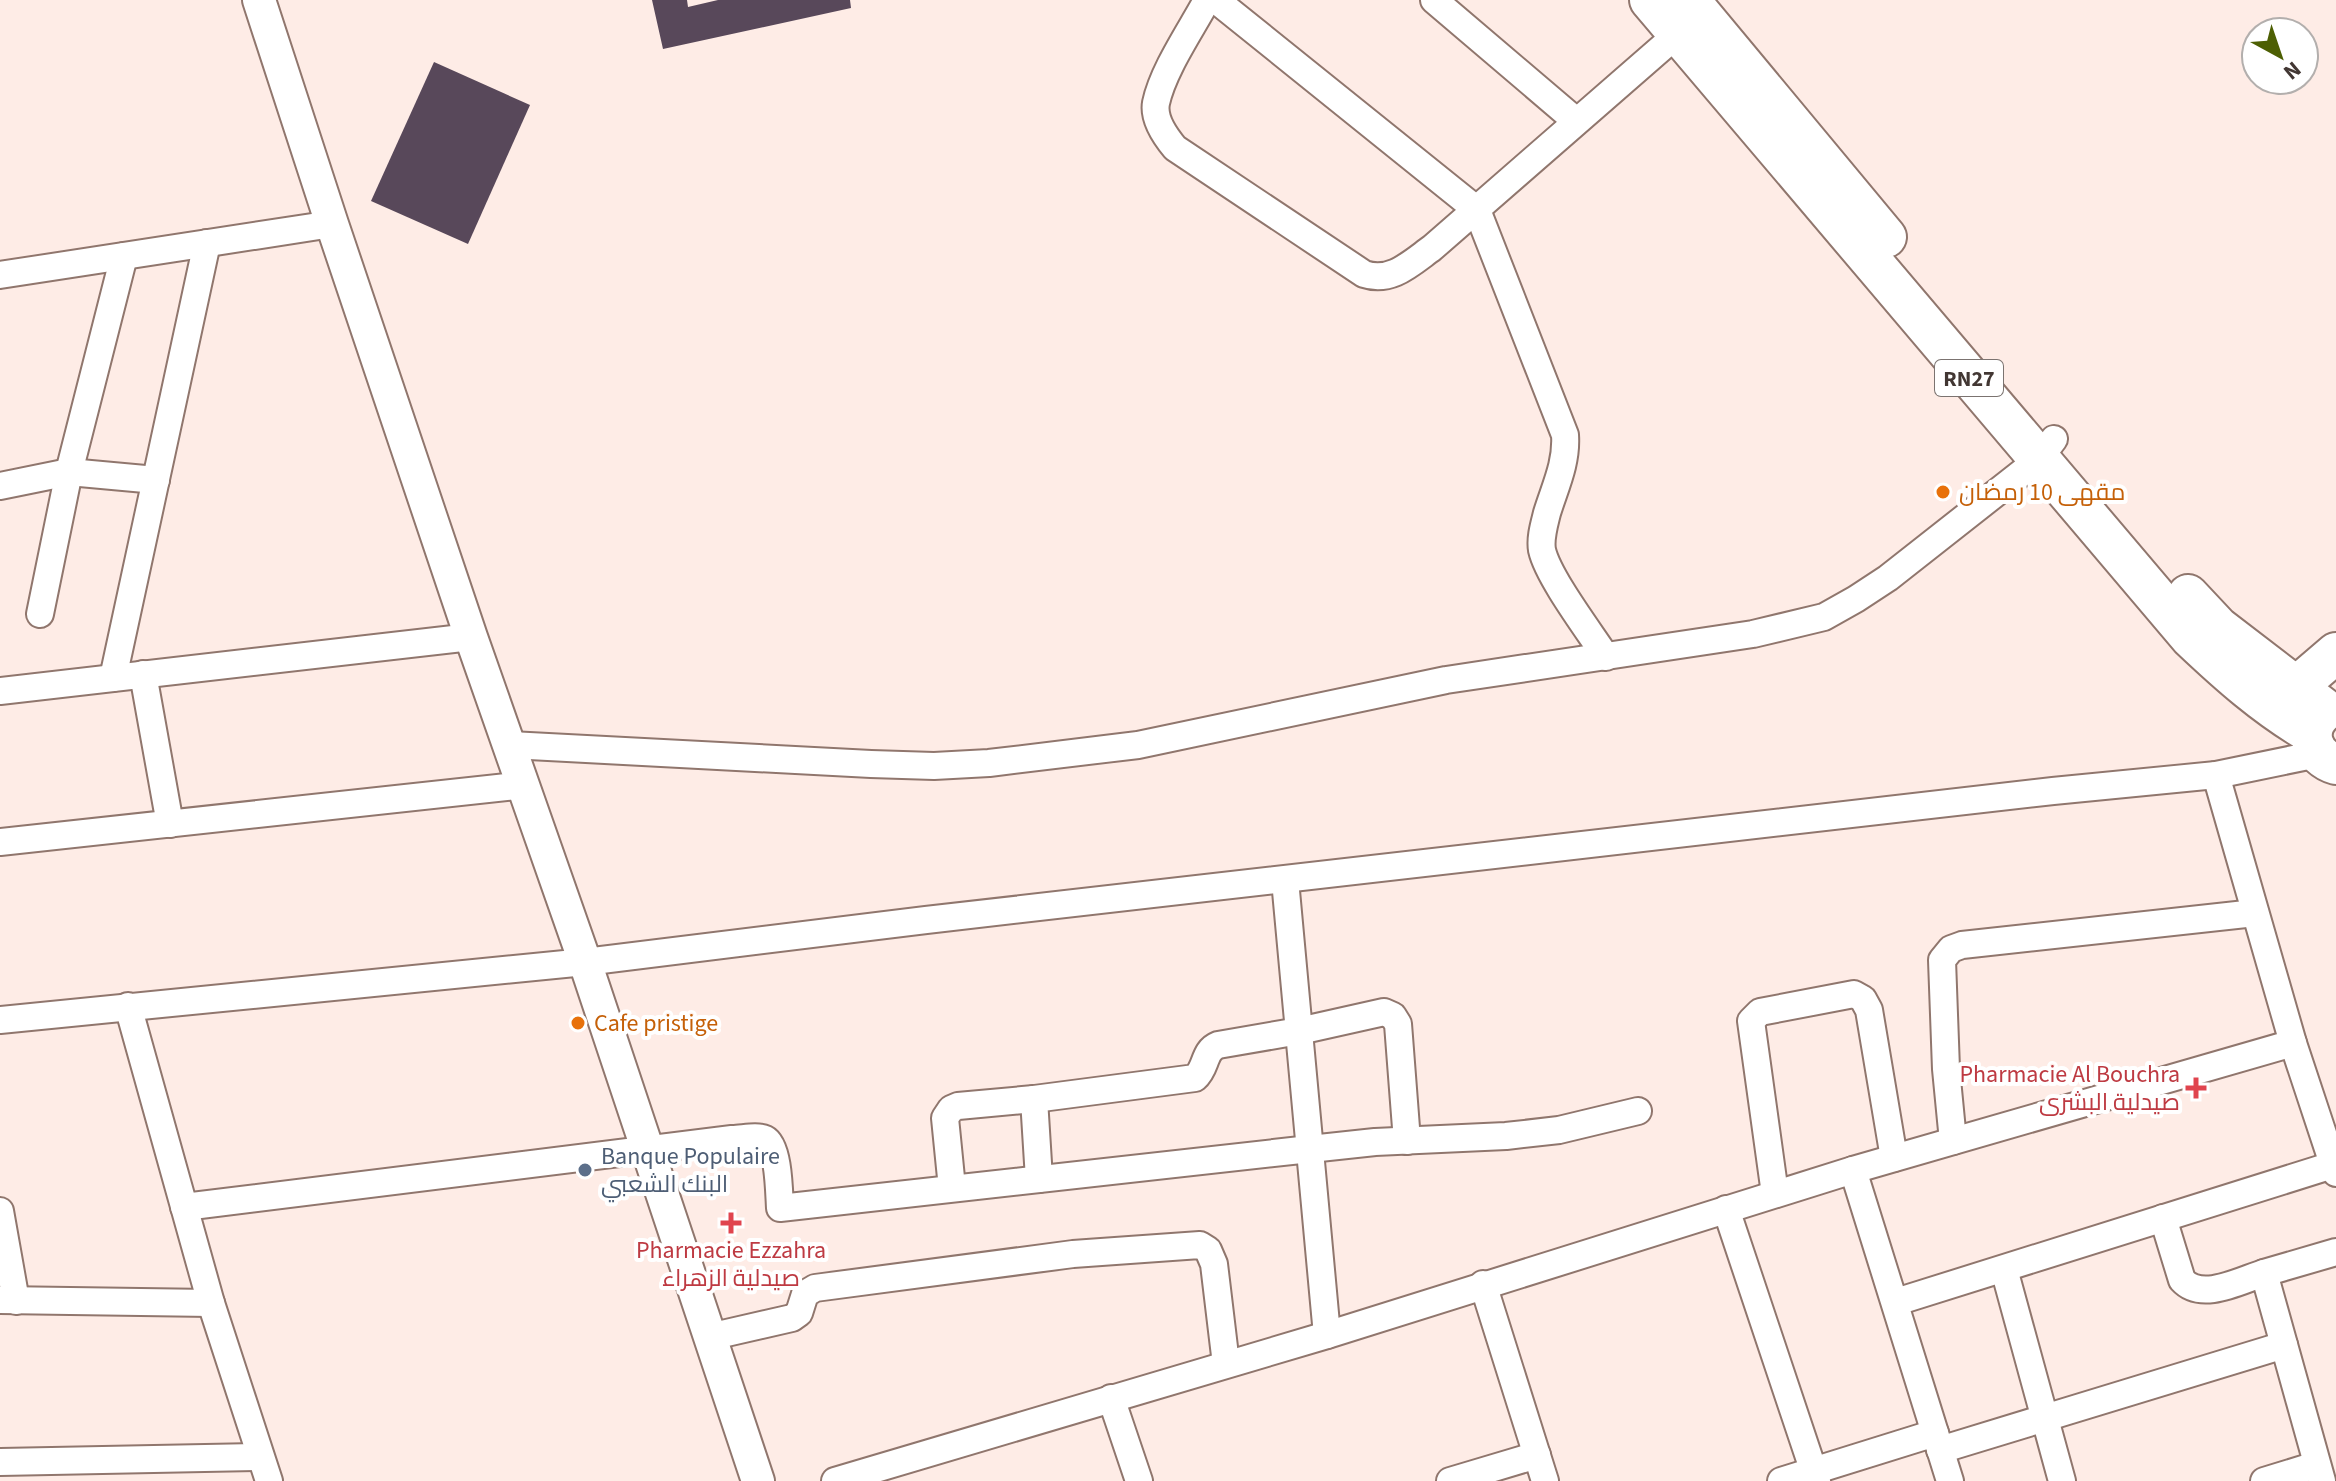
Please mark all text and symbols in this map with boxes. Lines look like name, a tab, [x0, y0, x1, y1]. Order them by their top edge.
north arrow	[2240, 16, 2320, 96]
text: N	[2276, 54, 2308, 88]
road number: RN27	[1935, 360, 2003, 396]
place label: مقهى 10 رمضان	[1959, 475, 2126, 510]
marker: مقهى 10 رمضان	[1934, 483, 1952, 501]
place label: Cafe pristige	[594, 1006, 718, 1041]
marker: Cafe pristige	[569, 1014, 587, 1032]
place label: Pharmacie Al Bouchra صيدلية البشرى	[1959, 1057, 2180, 1120]
marker: Pharmacie Al Bouchra صيدلية البشرى	[2187, 1079, 2205, 1097]
place label: Banque Populaire البنك الشعبي	[601, 1139, 780, 1203]
marker: Banque Populaire البنك الشعبي	[576, 1161, 594, 1179]
marker: Pharmacie Ezzahra صيدلية الزهراء	[722, 1214, 740, 1232]
place label: Pharmacie Ezzahra صيدلية الزهراء	[636, 1233, 826, 1296]

